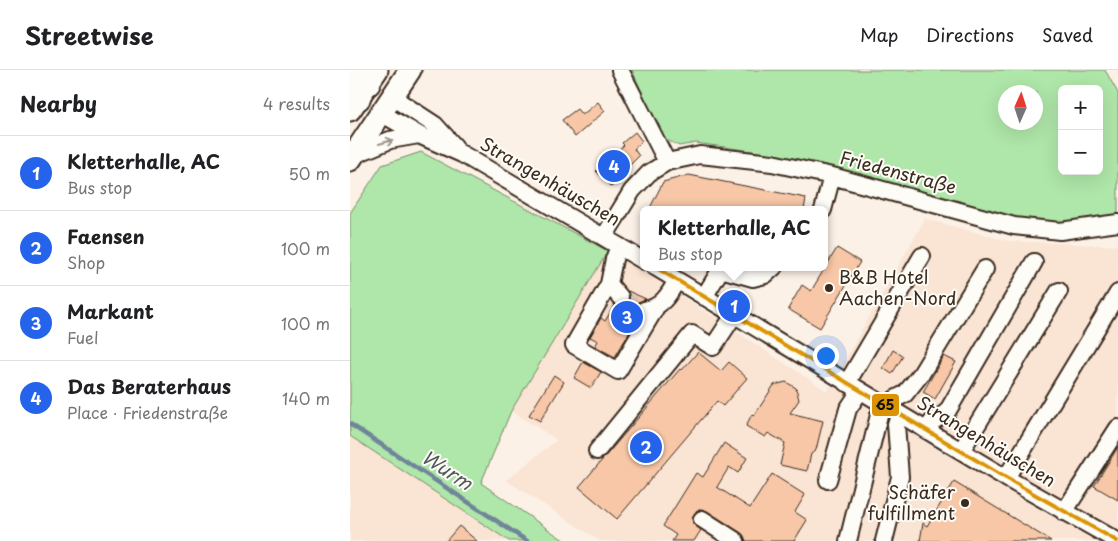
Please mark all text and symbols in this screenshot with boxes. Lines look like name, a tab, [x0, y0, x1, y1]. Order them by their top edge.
text: Streetwise	[25, 17, 154, 53]
text: Map	[860, 21, 898, 48]
text: Directions	[926, 21, 1014, 48]
text: Saved	[1042, 21, 1093, 48]
north arrow	[998, 85, 1043, 130]
map controls	[1058, 85, 1103, 175]
button: +	[1058, 85, 1103, 130]
text: Nearby	[20, 87, 97, 119]
text: 4 results	[263, 91, 330, 115]
street label: Strangenhäuschen	[476, 129, 626, 232]
button: −	[1058, 130, 1103, 175]
one-way arrow	[377, 137, 393, 147]
street label: Friedenstraße	[837, 143, 960, 200]
text: Kletterhalle, AC	[67, 147, 220, 175]
pin: 4	[598, 147, 630, 185]
text: 1	[32, 161, 40, 185]
text: 50 m	[289, 161, 330, 185]
text: Bus stop	[67, 175, 132, 199]
popup	[640, 206, 828, 271]
text: Kletterhalle, AC	[657, 213, 811, 241]
text: Faensen	[67, 222, 144, 250]
text: 2	[30, 236, 42, 260]
text: 100 m	[281, 236, 330, 260]
text: Bus stop	[657, 241, 723, 265]
text: Shop	[67, 250, 105, 274]
place label: B&B Hotel Aachen-Nord	[839, 263, 956, 311]
marker: B&B Hotel Aachen-Nord	[823, 282, 835, 294]
pin: 1	[718, 287, 750, 325]
text: Markant	[67, 297, 154, 325]
pin: 3	[611, 298, 643, 336]
text: 3	[31, 311, 41, 335]
text: 100 m	[281, 311, 330, 335]
text: Fuel	[67, 325, 98, 349]
your location	[813, 343, 839, 369]
text: Das Beraterhaus	[67, 372, 231, 400]
text: 4	[31, 386, 41, 410]
text: 140 m	[282, 386, 330, 410]
street label: Strangenhäuschen	[912, 388, 1061, 493]
line badge: 65	[871, 393, 900, 417]
text: 65	[876, 394, 894, 415]
text: Place · Friedenstraße	[67, 400, 228, 424]
pin: 2	[630, 428, 662, 466]
water label: Wurm	[417, 442, 479, 496]
place label: Schäfer fulfillment	[868, 478, 956, 526]
marker: Schäfer fulfillment	[959, 497, 971, 509]

